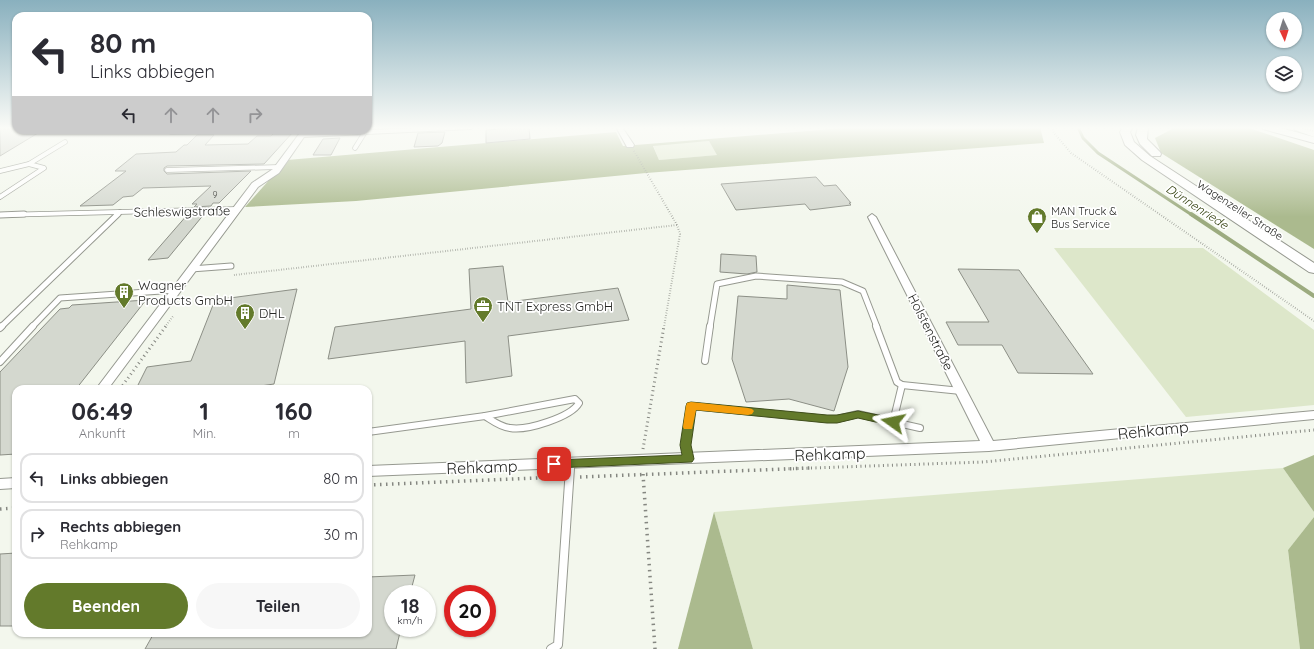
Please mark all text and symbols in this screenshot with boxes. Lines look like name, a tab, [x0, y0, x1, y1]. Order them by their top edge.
north arrow	[1266, 12, 1302, 48]
map controls	[1266, 12, 1302, 92]
text: 80 m	[90, 25, 156, 60]
icon: left	[24, 28, 76, 80]
button: layers	[1266, 56, 1302, 92]
text: Links abbiegen	[90, 60, 215, 83]
icon: left	[118, 104, 140, 126]
icon: ahead	[160, 104, 182, 126]
icon: ahead	[202, 104, 224, 126]
icon: right	[244, 104, 266, 126]
street label: Wagenzeller Straße	[1194, 177, 1286, 243]
water label: Dünnenriede	[1163, 181, 1232, 233]
house number: 9	[212, 189, 218, 200]
street label: Schleswigstraße	[134, 202, 230, 220]
place label: MAN Truck & Bus Service	[1051, 204, 1117, 231]
shop icon: MAN Truck & Bus Service	[1026, 206, 1048, 234]
place label: Wagner Products GmbH	[138, 277, 233, 308]
building icon: Wagner Products GmbH	[113, 281, 135, 309]
street label: Holstenstraße	[905, 291, 957, 373]
office icon: TNT Express GmbH	[472, 295, 494, 323]
place label: TNT Express GmbH	[497, 298, 613, 314]
building icon: DHL	[234, 302, 256, 330]
place label: DHL	[259, 305, 285, 321]
text: 06:49	[71, 396, 133, 426]
text: 1	[200, 396, 209, 426]
text: 160	[275, 396, 313, 426]
position arrow	[872, 401, 914, 443]
street label: Rehkamp	[1117, 416, 1189, 444]
text: Ankunft	[79, 425, 126, 441]
text: Min.	[193, 425, 216, 441]
text: m	[288, 425, 300, 441]
street label: Rehkamp	[794, 443, 866, 465]
pin	[537, 447, 571, 481]
icon: arrive	[543, 453, 565, 475]
street label: Rehkamp	[446, 456, 518, 478]
icon: left	[26, 467, 48, 489]
text: Links abbiegen	[60, 469, 168, 488]
text: 80 m	[323, 469, 358, 488]
text: Rechts abbiegen	[60, 517, 181, 536]
icon: right	[26, 523, 48, 545]
text: 30 m	[323, 525, 358, 544]
text: Rehkamp	[60, 536, 118, 552]
button: Beenden	[24, 583, 188, 629]
button: Teilen	[196, 583, 360, 629]
speed limit sign: 20	[444, 585, 496, 637]
text: 18	[401, 593, 419, 618]
text: km/h	[397, 614, 423, 627]

